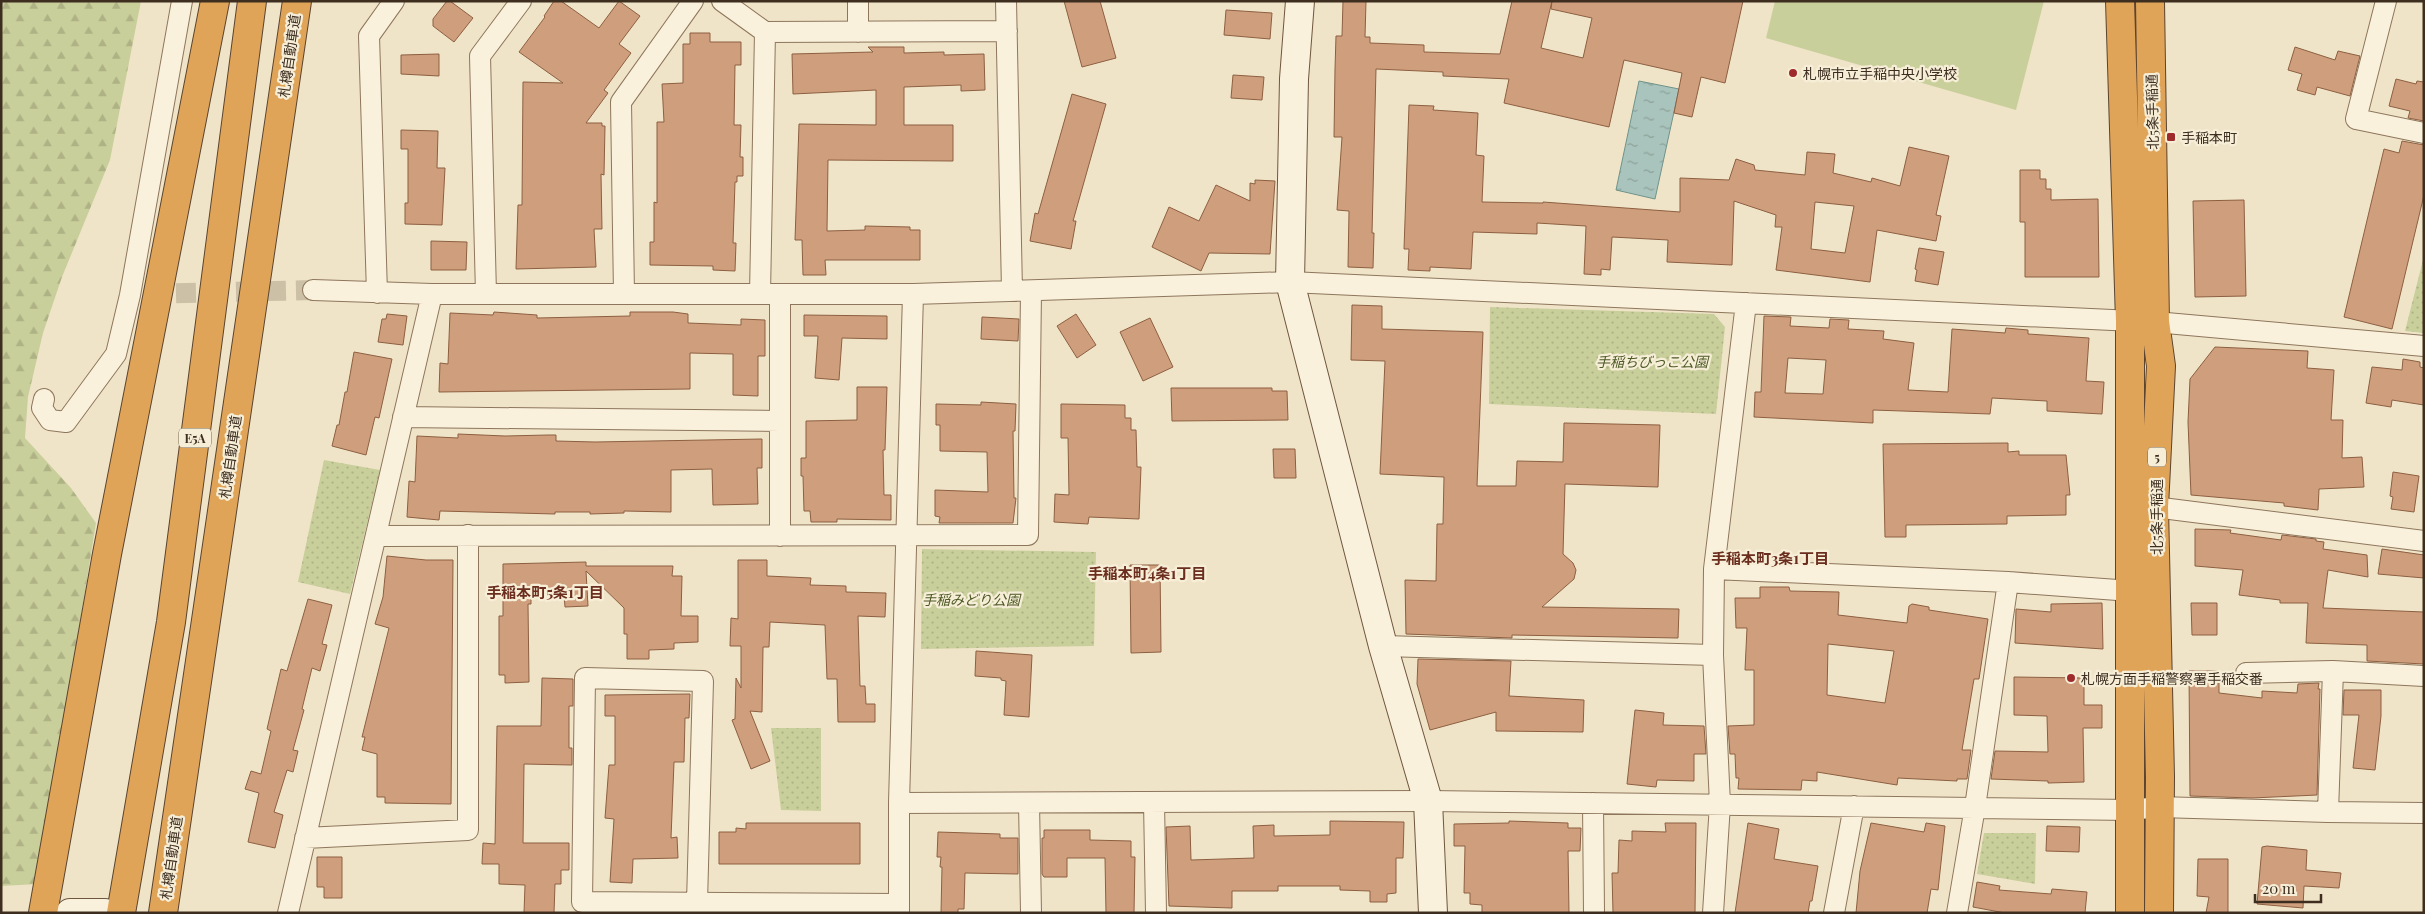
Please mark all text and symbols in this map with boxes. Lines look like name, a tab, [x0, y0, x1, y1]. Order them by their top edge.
street label: 札樽自動車道	[274, 13, 304, 99]
place label: 札幌市立手稲中央小学校	[1803, 64, 1957, 83]
marker: 札幌市立手稲中央小学校	[1787, 67, 1799, 79]
street label: 北5条手稲通	[2142, 74, 2162, 150]
place label: 手稲本町	[2181, 128, 2237, 147]
marker: 手稲本町	[2165, 131, 2177, 143]
park label: 手稲ちびっこ公園	[1596, 352, 1710, 371]
street label: 札樽自動車道	[215, 414, 245, 500]
road number: E5A	[179, 428, 211, 448]
road number: 5	[2148, 448, 2166, 467]
street label: 北5条手稲通	[2147, 479, 2166, 555]
district label: 手稲本町3条1丁目	[1711, 548, 1829, 568]
district label: 手稲本町4条1丁目	[1088, 563, 1206, 583]
district label: 手稲本町5条1丁目	[486, 582, 604, 602]
park label: 手稲みどり公園	[922, 590, 1022, 609]
place label: 札幌方面手稲警察署手稲交番	[2081, 669, 2263, 688]
marker: 札幌方面手稲警察署手稲交番	[2065, 672, 2077, 684]
street label: 札樽自動車道	[156, 815, 186, 901]
scale bar	[2255, 872, 2321, 904]
text: 20 m	[2262, 878, 2296, 898]

